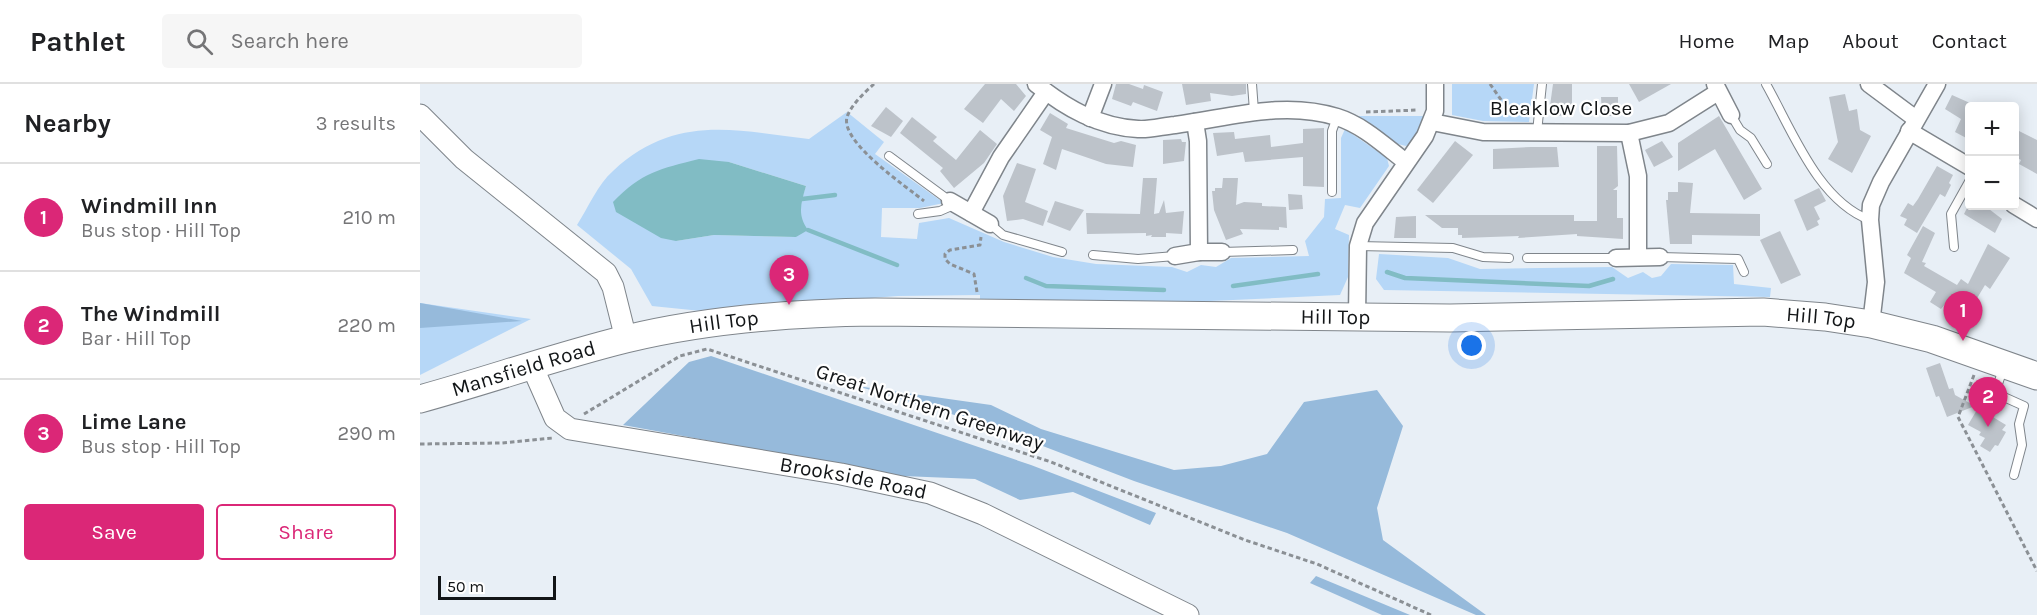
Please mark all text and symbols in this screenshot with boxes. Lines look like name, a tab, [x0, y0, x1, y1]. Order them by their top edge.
search box	[162, 14, 582, 68]
text: Pathlet	[30, 25, 126, 58]
icon: search	[183, 25, 216, 58]
text: Search here	[231, 28, 349, 54]
text: Home	[1679, 29, 1735, 53]
text: Map	[1768, 29, 1809, 53]
text: About	[1842, 29, 1899, 53]
text: Contact	[1932, 29, 2007, 53]
street label: Bleaklow Close	[1490, 96, 1632, 120]
map controls	[1965, 102, 2019, 210]
button: +	[1965, 102, 2019, 156]
text: Nearby	[24, 108, 111, 139]
text: 3 results	[316, 112, 396, 135]
button: −	[1965, 156, 2019, 210]
text: Windmill Inn	[81, 193, 217, 219]
text: 1	[40, 206, 47, 229]
text: 210 m	[342, 206, 396, 229]
text: Bus stop · Hill Top	[81, 219, 241, 242]
pin: 3	[770, 256, 808, 305]
pin: 1	[1944, 292, 1982, 341]
text: The Windmill	[81, 301, 220, 327]
street label: Hill Top	[1785, 302, 1857, 334]
street label: Hill Top	[1300, 304, 1370, 329]
street label: Hill Top	[687, 306, 760, 338]
text: 2	[37, 314, 50, 337]
text: 220 m	[337, 314, 396, 337]
text: Bar · Hill Top	[81, 327, 191, 350]
your location	[1457, 331, 1486, 360]
street label: Mansfield Road	[449, 336, 598, 401]
street label: Great Northern Greenway	[813, 359, 1047, 455]
pin: 2	[1968, 378, 2008, 427]
text: Lime Lane	[81, 409, 186, 435]
text: 3	[37, 422, 50, 445]
text: 290 m	[337, 422, 396, 445]
text: Bus stop · Hill Top	[81, 435, 241, 458]
street label: Brookside Road	[778, 452, 929, 504]
button: Save	[24, 504, 204, 560]
button: Share	[216, 504, 396, 560]
scale bar	[438, 573, 556, 600]
text: 50 m	[447, 577, 484, 596]

